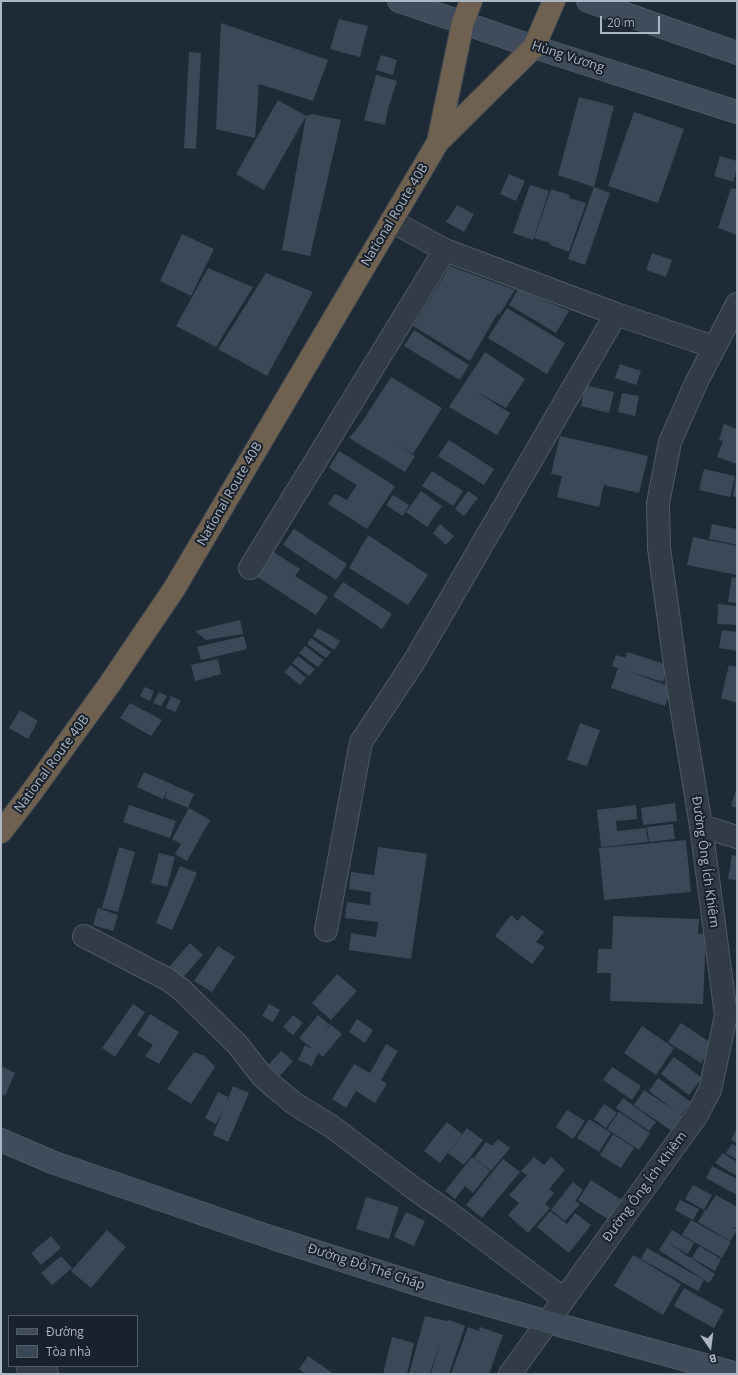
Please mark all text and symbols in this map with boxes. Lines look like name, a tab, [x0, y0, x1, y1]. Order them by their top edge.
scale bar	[602, 8, 662, 34]
text: 20 m	[607, 14, 635, 31]
street label: Hùng Vương	[530, 38, 606, 76]
street label: National Route 40B	[358, 161, 432, 269]
street label: National Route 40B	[194, 439, 266, 549]
street label: National Route 40B	[11, 712, 93, 816]
street label: Đường Ông Ích Khiêm	[688, 795, 722, 929]
street label: Đường Ông Ích Khiêm	[600, 1129, 690, 1245]
street label: Đường Đỗ Thế Chấp	[305, 1241, 427, 1293]
legend	[8, 1315, 138, 1367]
text: Đường	[46, 1323, 84, 1340]
north arrow	[690, 1327, 730, 1367]
text: Tòa nhà	[46, 1343, 91, 1360]
text: B	[708, 1351, 718, 1367]

